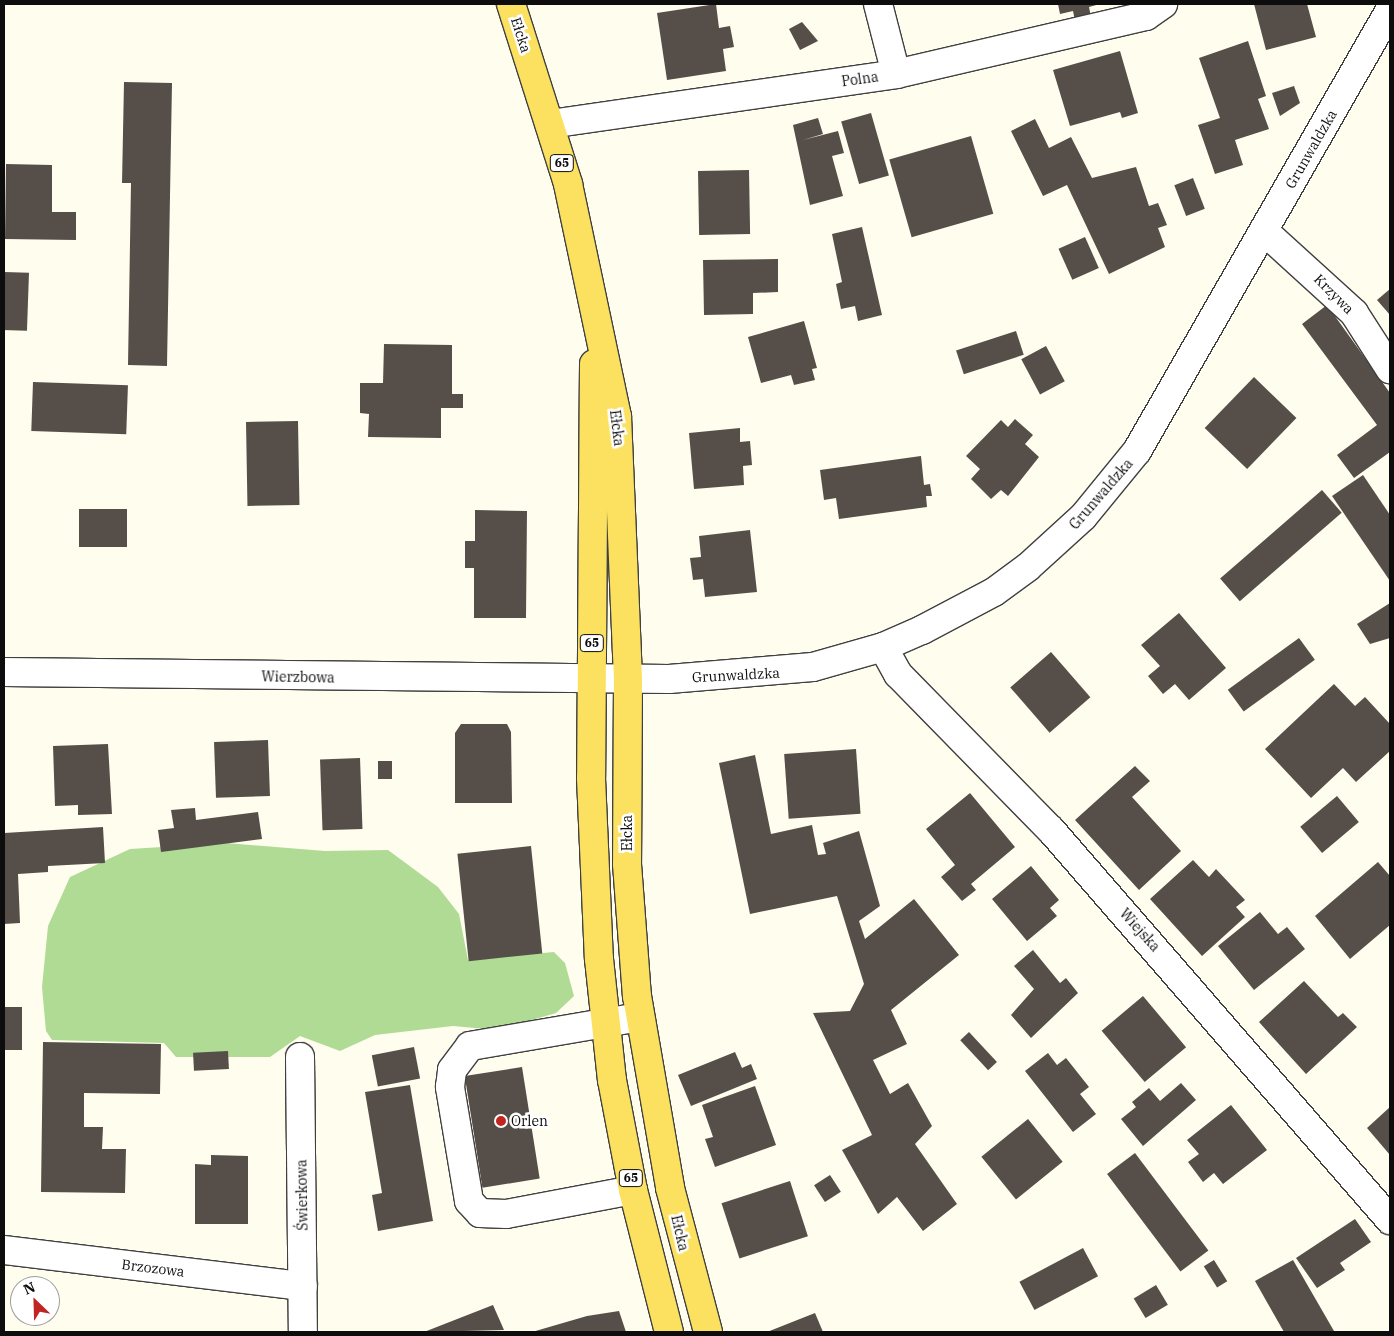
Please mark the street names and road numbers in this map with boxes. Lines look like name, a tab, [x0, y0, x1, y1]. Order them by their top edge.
street label: Ełcka	[507, 15, 535, 55]
street label: Polna	[840, 68, 880, 90]
street label: Grunwaldzka	[1282, 107, 1340, 191]
road number: 65	[550, 154, 574, 172]
street label: Krzywa	[1311, 271, 1357, 317]
street label: Ełcka	[606, 409, 628, 447]
street label: Grunwaldzka	[1066, 455, 1136, 533]
road number: 65	[580, 634, 604, 652]
street label: Grunwaldzka	[692, 664, 780, 686]
street label: Wierzbowa	[261, 668, 335, 686]
street label: Ełcka	[619, 815, 635, 851]
street label: Wiejska	[1116, 905, 1164, 955]
street label: Świerkowa	[293, 1159, 311, 1231]
road number: 65	[618, 1168, 644, 1188]
street label: Ełcka	[668, 1213, 692, 1253]
street label: Brzozowa	[120, 1256, 186, 1280]

